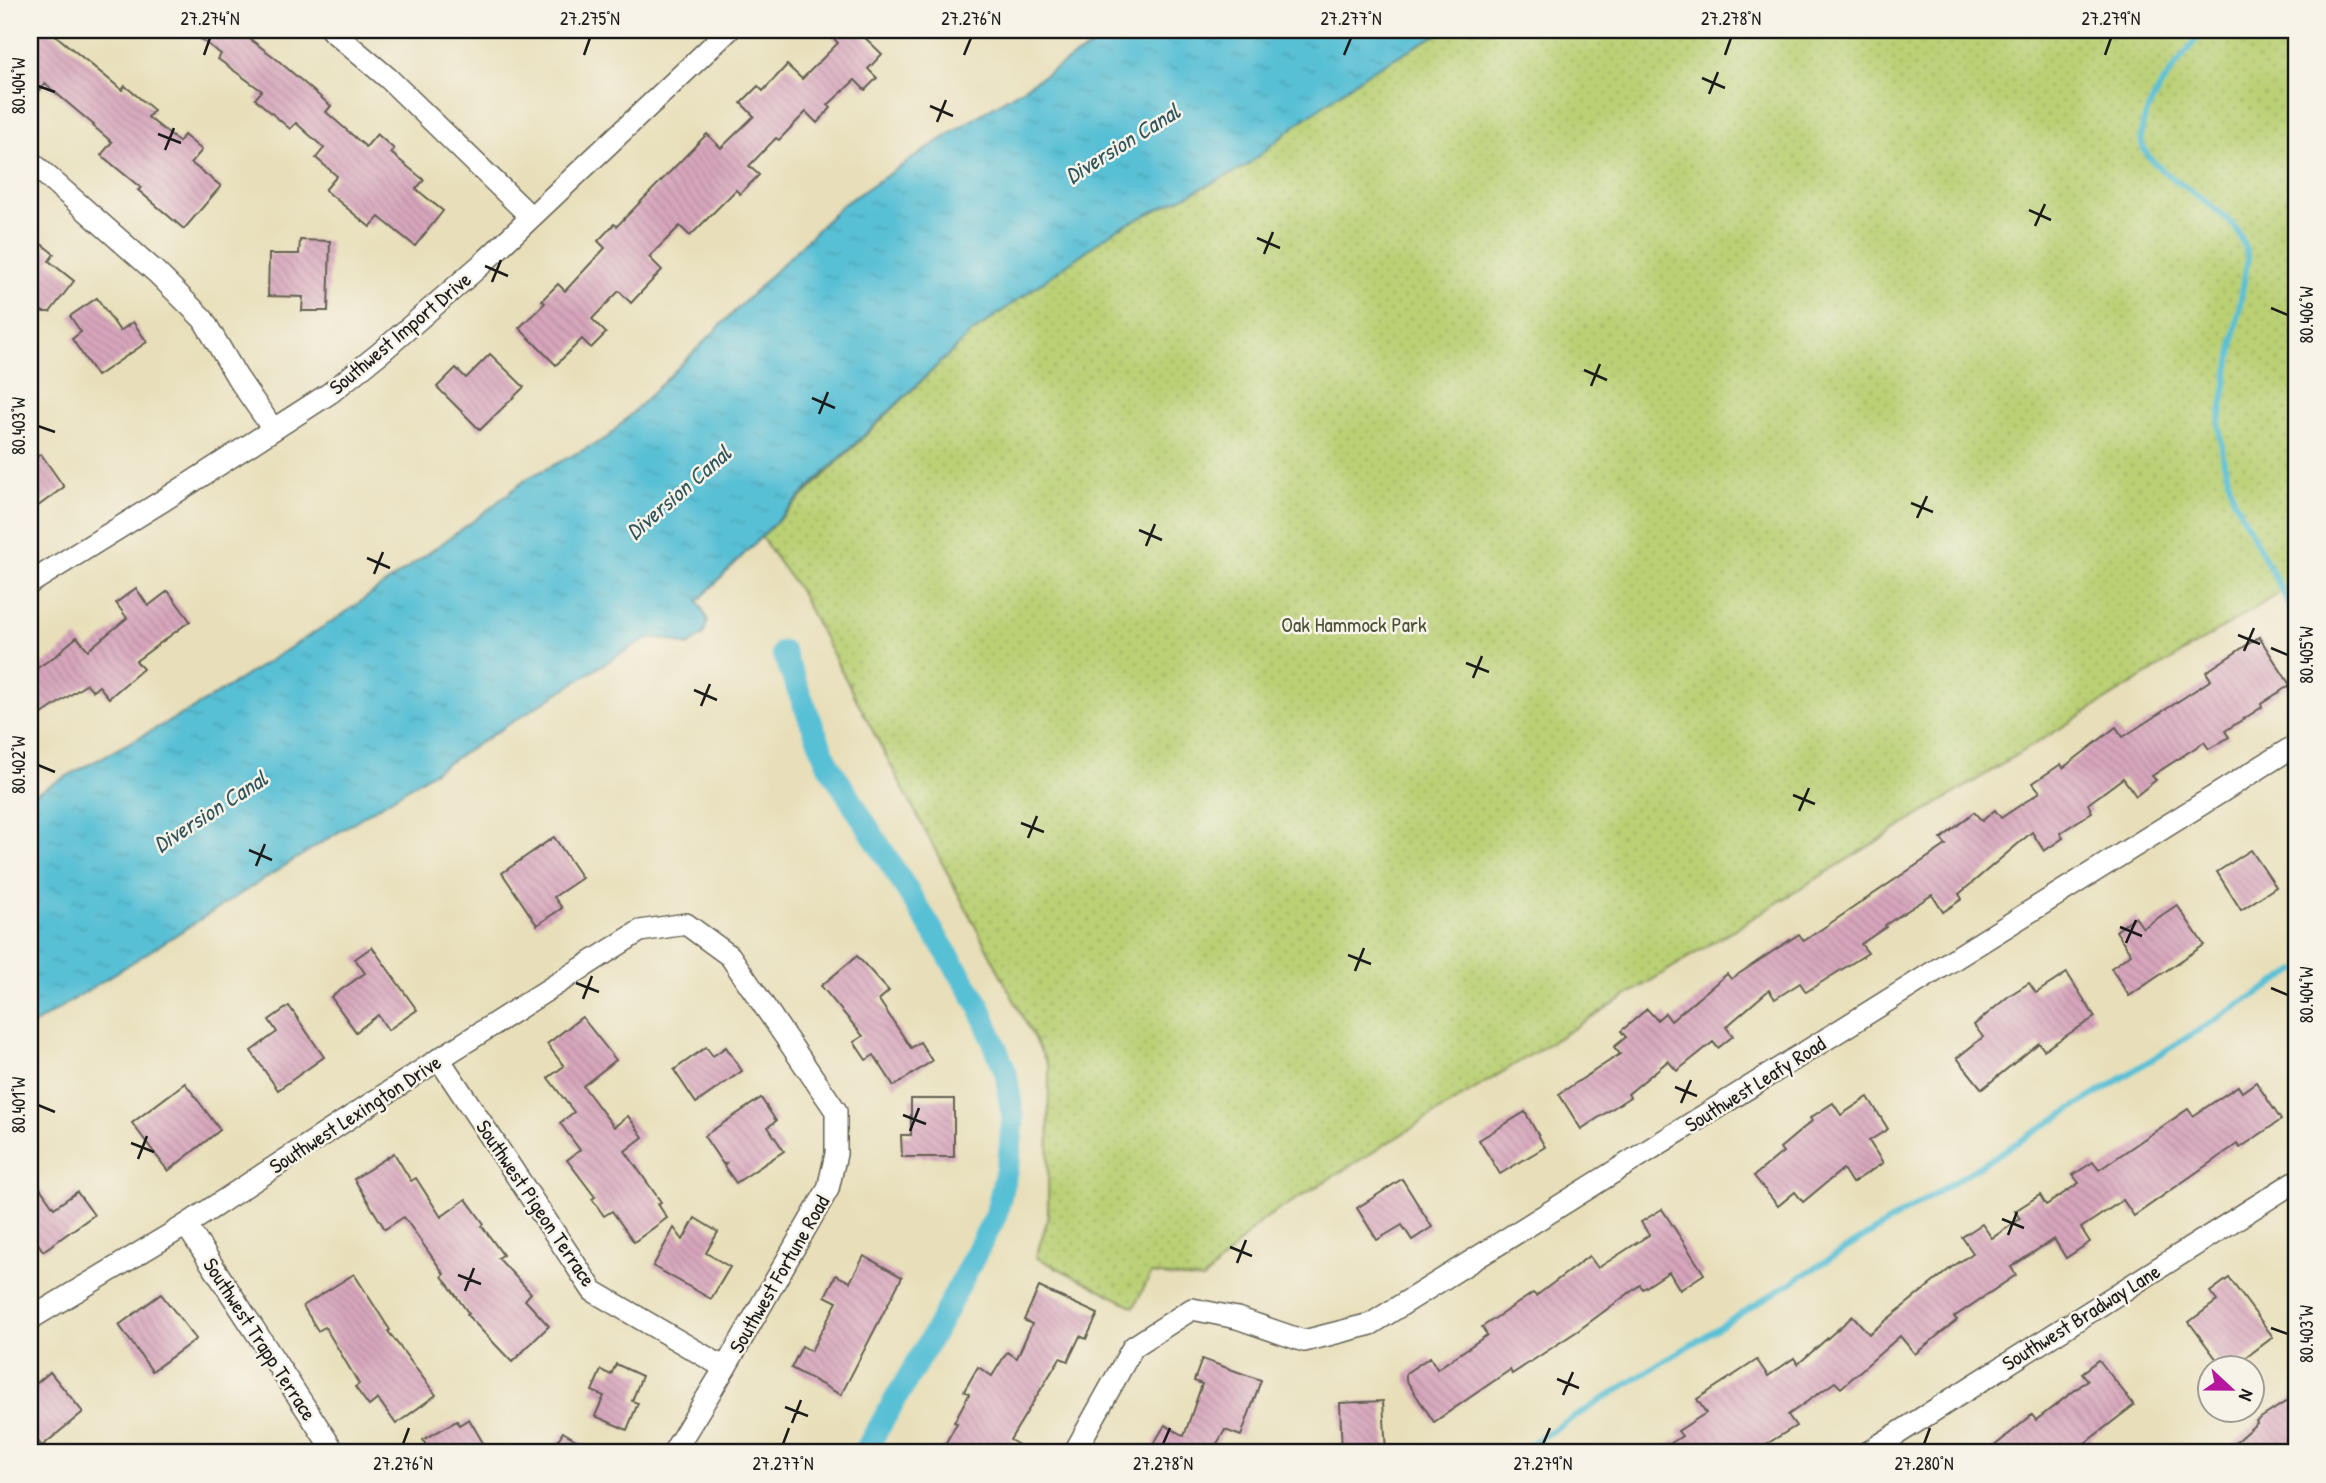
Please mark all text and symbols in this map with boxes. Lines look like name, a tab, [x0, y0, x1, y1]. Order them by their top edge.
text: 27.274°N	[180, 6, 240, 31]
text: 27.275°N	[560, 6, 620, 31]
text: 27.276°N	[941, 6, 1001, 31]
text: 27.277°N	[1320, 6, 1382, 31]
text: 27.278°N	[1701, 6, 1761, 31]
text: 27.279°N	[2082, 6, 2140, 31]
text: 80.404°W	[6, 58, 31, 114]
water label: Diversion Canal	[1059, 95, 1186, 190]
street label: Southwest Import Drive	[323, 265, 477, 401]
text: 80.406°W	[2294, 287, 2319, 343]
text: 80.403°W	[6, 397, 31, 455]
water label: Diversion Canal	[619, 437, 738, 546]
park label: Oak Hammock Park	[1281, 610, 1427, 639]
text: 80.405°W	[2294, 626, 2319, 684]
text: 80.402°W	[6, 736, 31, 794]
water label: Diversion Canal	[147, 762, 273, 859]
text: 80.404°W	[2294, 967, 2319, 1023]
street label: Southwest Leafy Road	[1679, 1029, 1831, 1139]
street label: Southwest Lexington Drive	[263, 1048, 447, 1180]
text: 80.401°W	[6, 1077, 31, 1133]
street label: Southwest Pigeon Terrace	[469, 1114, 603, 1292]
street label: Southwest Fortune Road	[722, 1190, 836, 1358]
street label: Southwest Trapp Terrace	[196, 1252, 324, 1426]
street label: Southwest Bradway Lane	[1996, 1257, 2166, 1377]
text: 80.403°W	[2294, 1305, 2319, 1363]
north arrow	[2196, 1354, 2266, 1424]
text: N	[2233, 1386, 2261, 1405]
text: 27.276°N	[373, 1451, 433, 1476]
text: 27.277°N	[752, 1451, 814, 1476]
text: 27.278°N	[1133, 1451, 1193, 1476]
text: 27.279°N	[1514, 1451, 1572, 1476]
text: 27.280°N	[1894, 1451, 1954, 1476]

